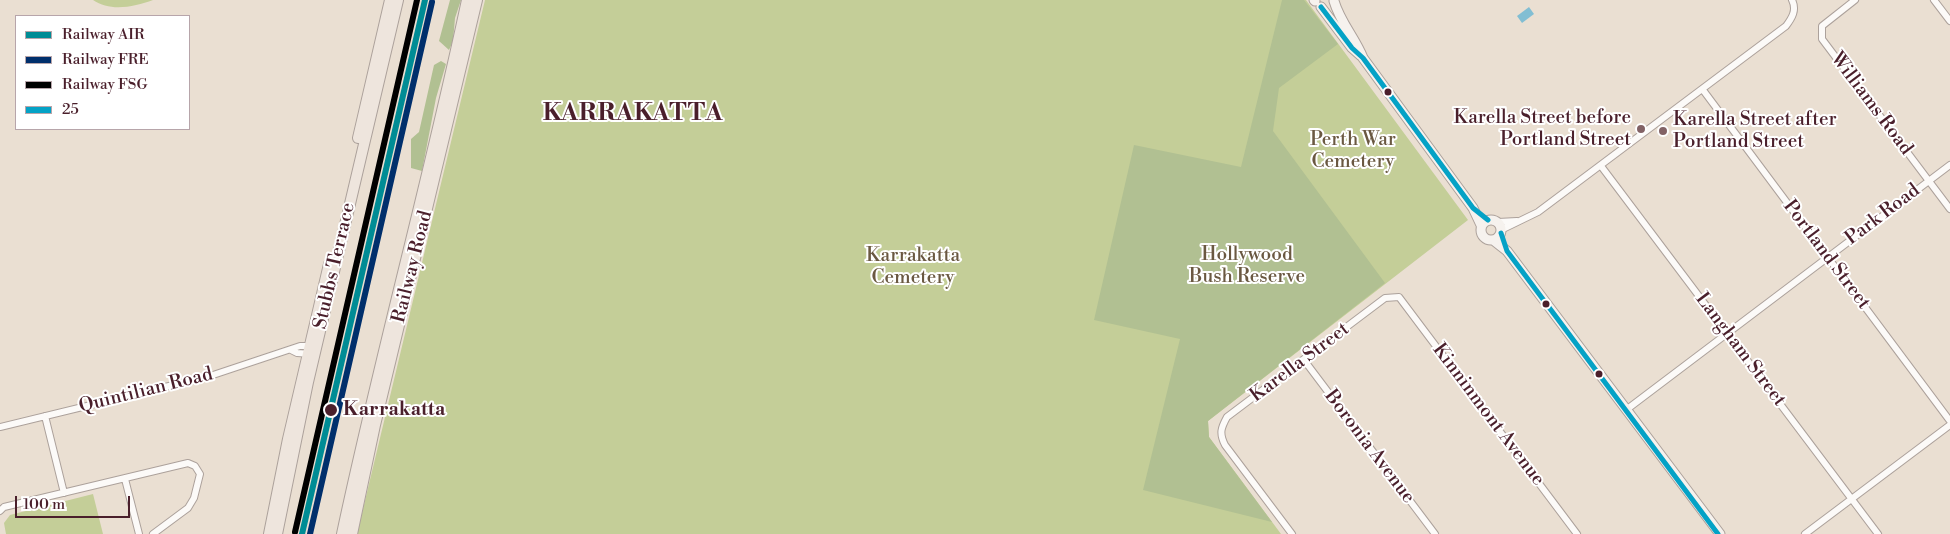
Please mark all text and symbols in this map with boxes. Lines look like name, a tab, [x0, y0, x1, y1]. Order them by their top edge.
legend	[15, 15, 190, 130]
text: Railway AIR	[62, 25, 144, 44]
street label: Williams Road	[1825, 48, 1917, 160]
text: Railway FRE	[62, 50, 149, 69]
text: Railway FSG	[62, 75, 148, 94]
unlabelled marker	[1383, 87, 1393, 97]
text: 25	[62, 100, 79, 119]
district label: KARRAKATTA	[541, 100, 725, 128]
place label: Karella Street before Portland Street	[1454, 107, 1631, 151]
place label: Karella Street after Portland Street	[1673, 109, 1837, 153]
marker: Karella Street before Portland Street	[1635, 123, 1647, 135]
marker: Karella Street after Portland Street	[1657, 125, 1669, 137]
park label: Perth War Cemetery	[1310, 129, 1396, 173]
street label: Park Road	[1841, 180, 1925, 250]
street label: Portland Street	[1777, 196, 1875, 314]
street label: Stubbs Terrace	[309, 201, 361, 331]
street label: Railway Road	[388, 208, 438, 326]
park label: Hollywood Bush Reserve	[1189, 244, 1305, 288]
park label: Karrakatta Cemetery	[866, 245, 960, 289]
street label: Langham Street	[1690, 289, 1790, 411]
unlabelled marker	[1541, 299, 1551, 309]
street label: Karella Street	[1246, 318, 1354, 408]
street label: Kinninmont Avenue	[1427, 339, 1549, 491]
street label: Quintilian Road	[77, 363, 215, 419]
unlabelled marker	[1594, 369, 1604, 379]
street label: Boronia Avenue	[1319, 386, 1419, 508]
place label: Karrakatta	[343, 399, 445, 421]
marker: Karrakatta	[323, 402, 339, 418]
scale bar	[18, 486, 132, 518]
text: 100 m	[23, 495, 65, 514]

